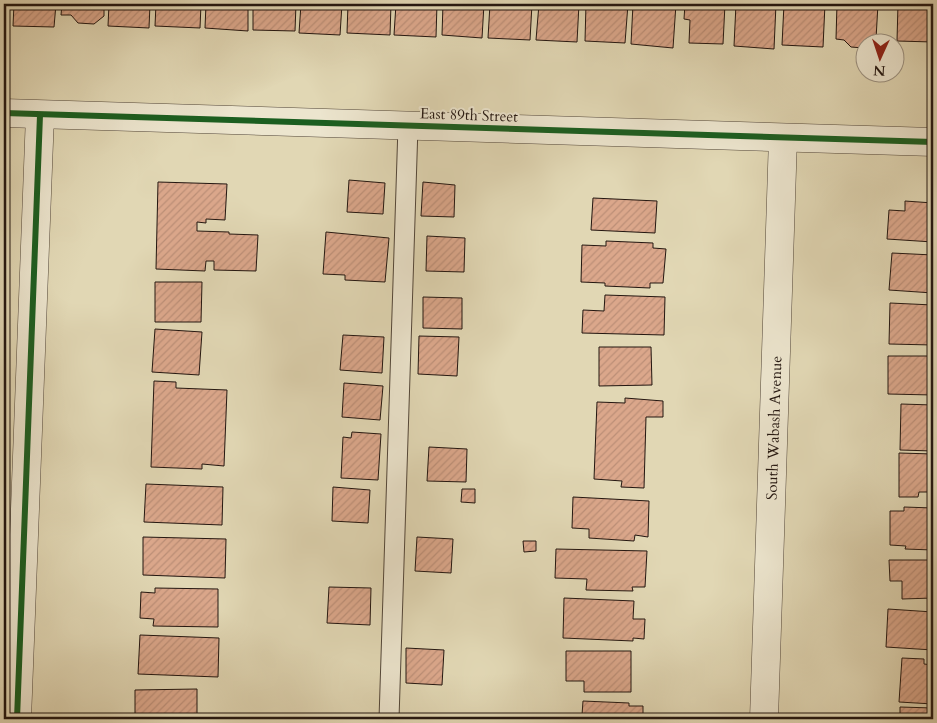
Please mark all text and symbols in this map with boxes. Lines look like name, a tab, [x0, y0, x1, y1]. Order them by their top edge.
north arrow	[854, 32, 904, 82]
text: N	[873, 61, 886, 80]
street label: East 89th Street	[420, 103, 519, 127]
street label: South Wabash Avenue	[761, 355, 787, 500]

